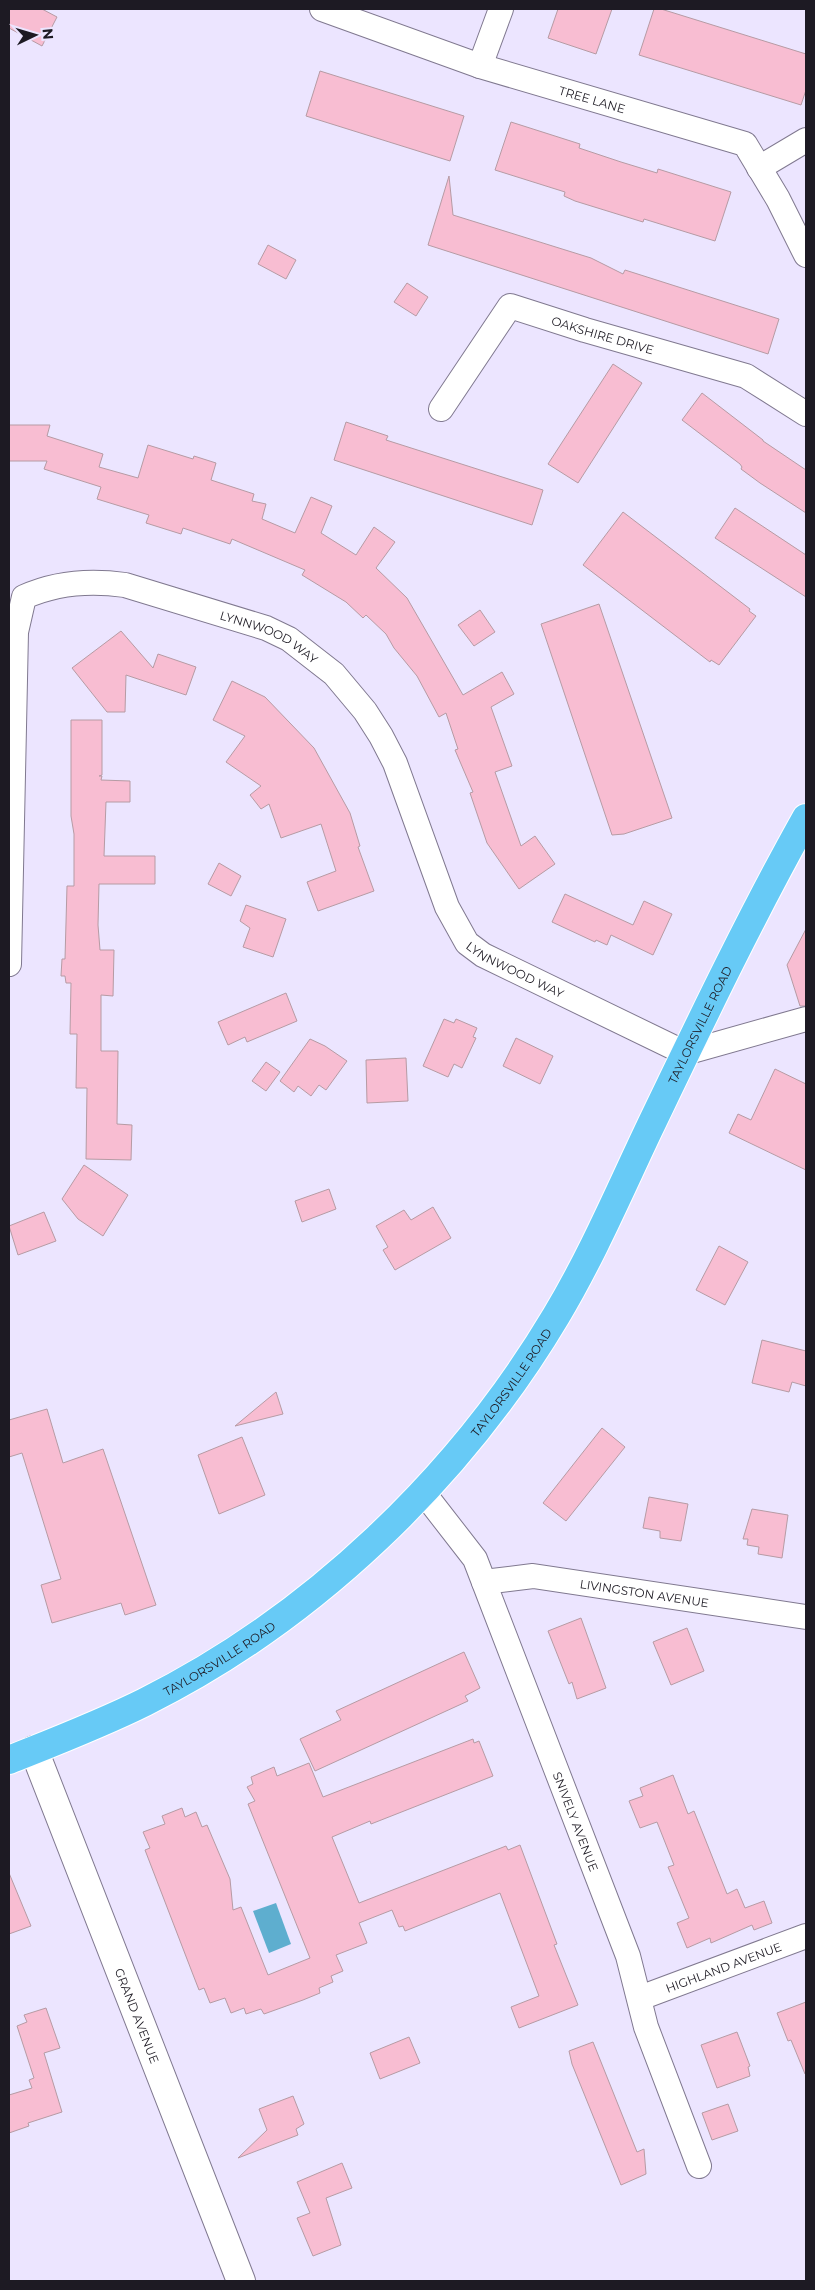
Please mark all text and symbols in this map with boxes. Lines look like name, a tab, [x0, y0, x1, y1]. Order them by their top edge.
north arrow	[10, 10, 60, 60]
text: N	[38, 27, 57, 40]
street label: TREE LANE	[557, 82, 627, 116]
street label: OAKSHIRE DRIVE	[550, 312, 656, 357]
street label: LYNNWOOD WAY	[218, 607, 321, 667]
street label: LYNNWOOD WAY	[464, 938, 567, 1001]
street label: TAYLORSVILLE ROAD	[664, 963, 735, 1086]
street label: TAYLORSVILLE ROAD	[467, 1325, 554, 1439]
street label: LIVINGSTON AVENUE	[579, 1576, 710, 1610]
street label: TAYLORSVILLE ROAD	[160, 1618, 278, 1699]
street label: SNIVELY AVENUE	[550, 1769, 602, 1873]
street label: HIGHLAND AVENUE	[663, 1938, 783, 1995]
street label: GRAND AVENUE	[112, 1966, 163, 2065]

